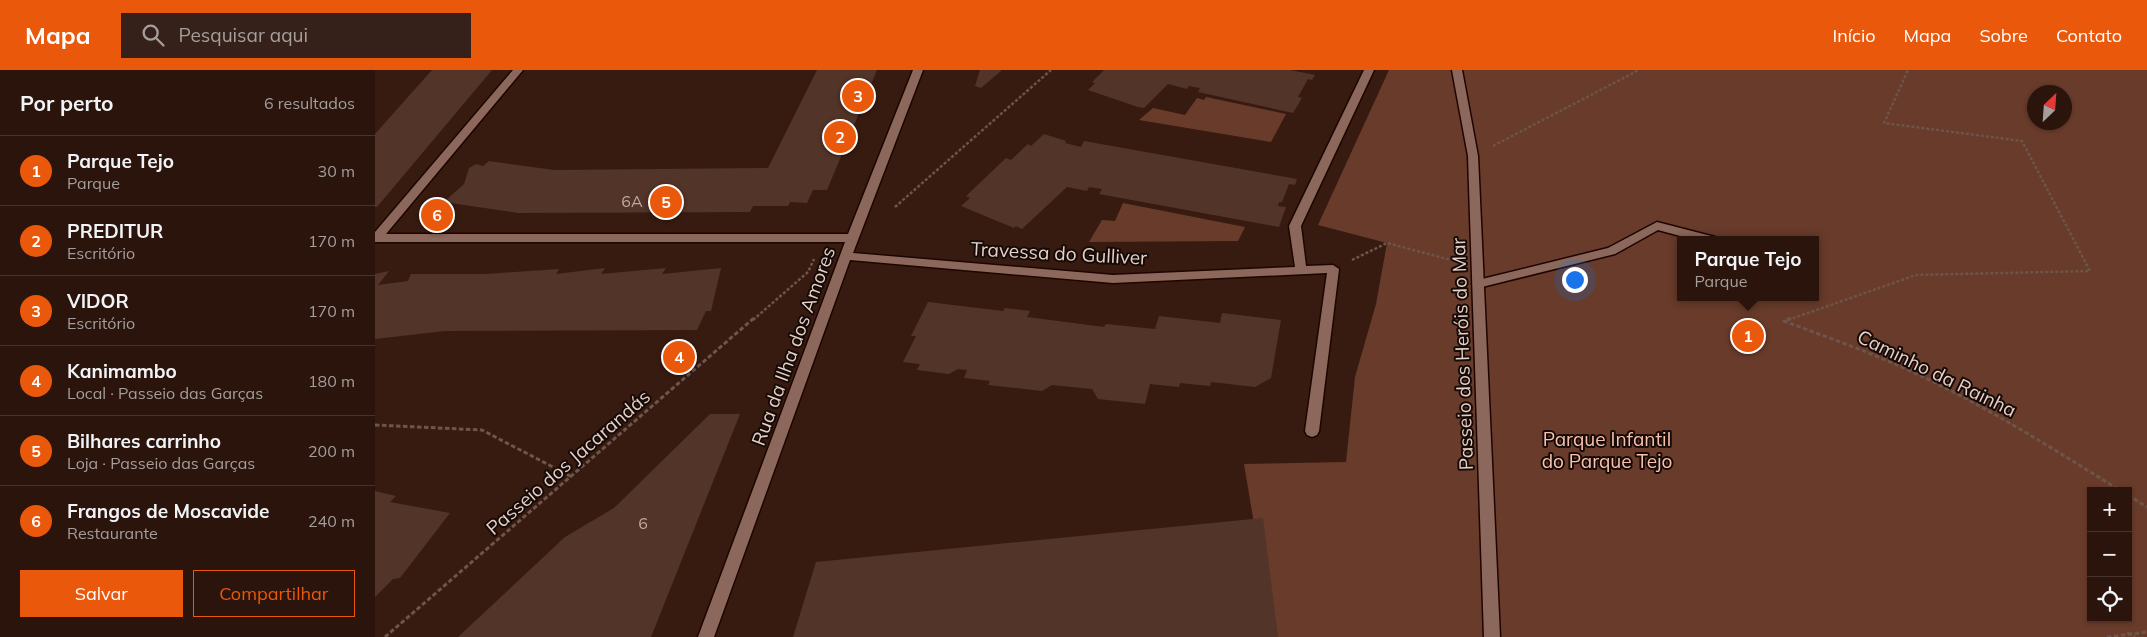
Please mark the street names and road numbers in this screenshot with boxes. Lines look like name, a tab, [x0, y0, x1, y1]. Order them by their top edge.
street label: Travessa do Gulliver	[970, 236, 1148, 270]
street label: Passeio dos Heróis do Mar	[1446, 237, 1478, 471]
street label: Rua da Ilha dos Amores	[746, 243, 840, 449]
street label: Caminho da Rainha	[1854, 324, 2020, 422]
street label: Passeio dos Jacarandás	[481, 384, 655, 540]

